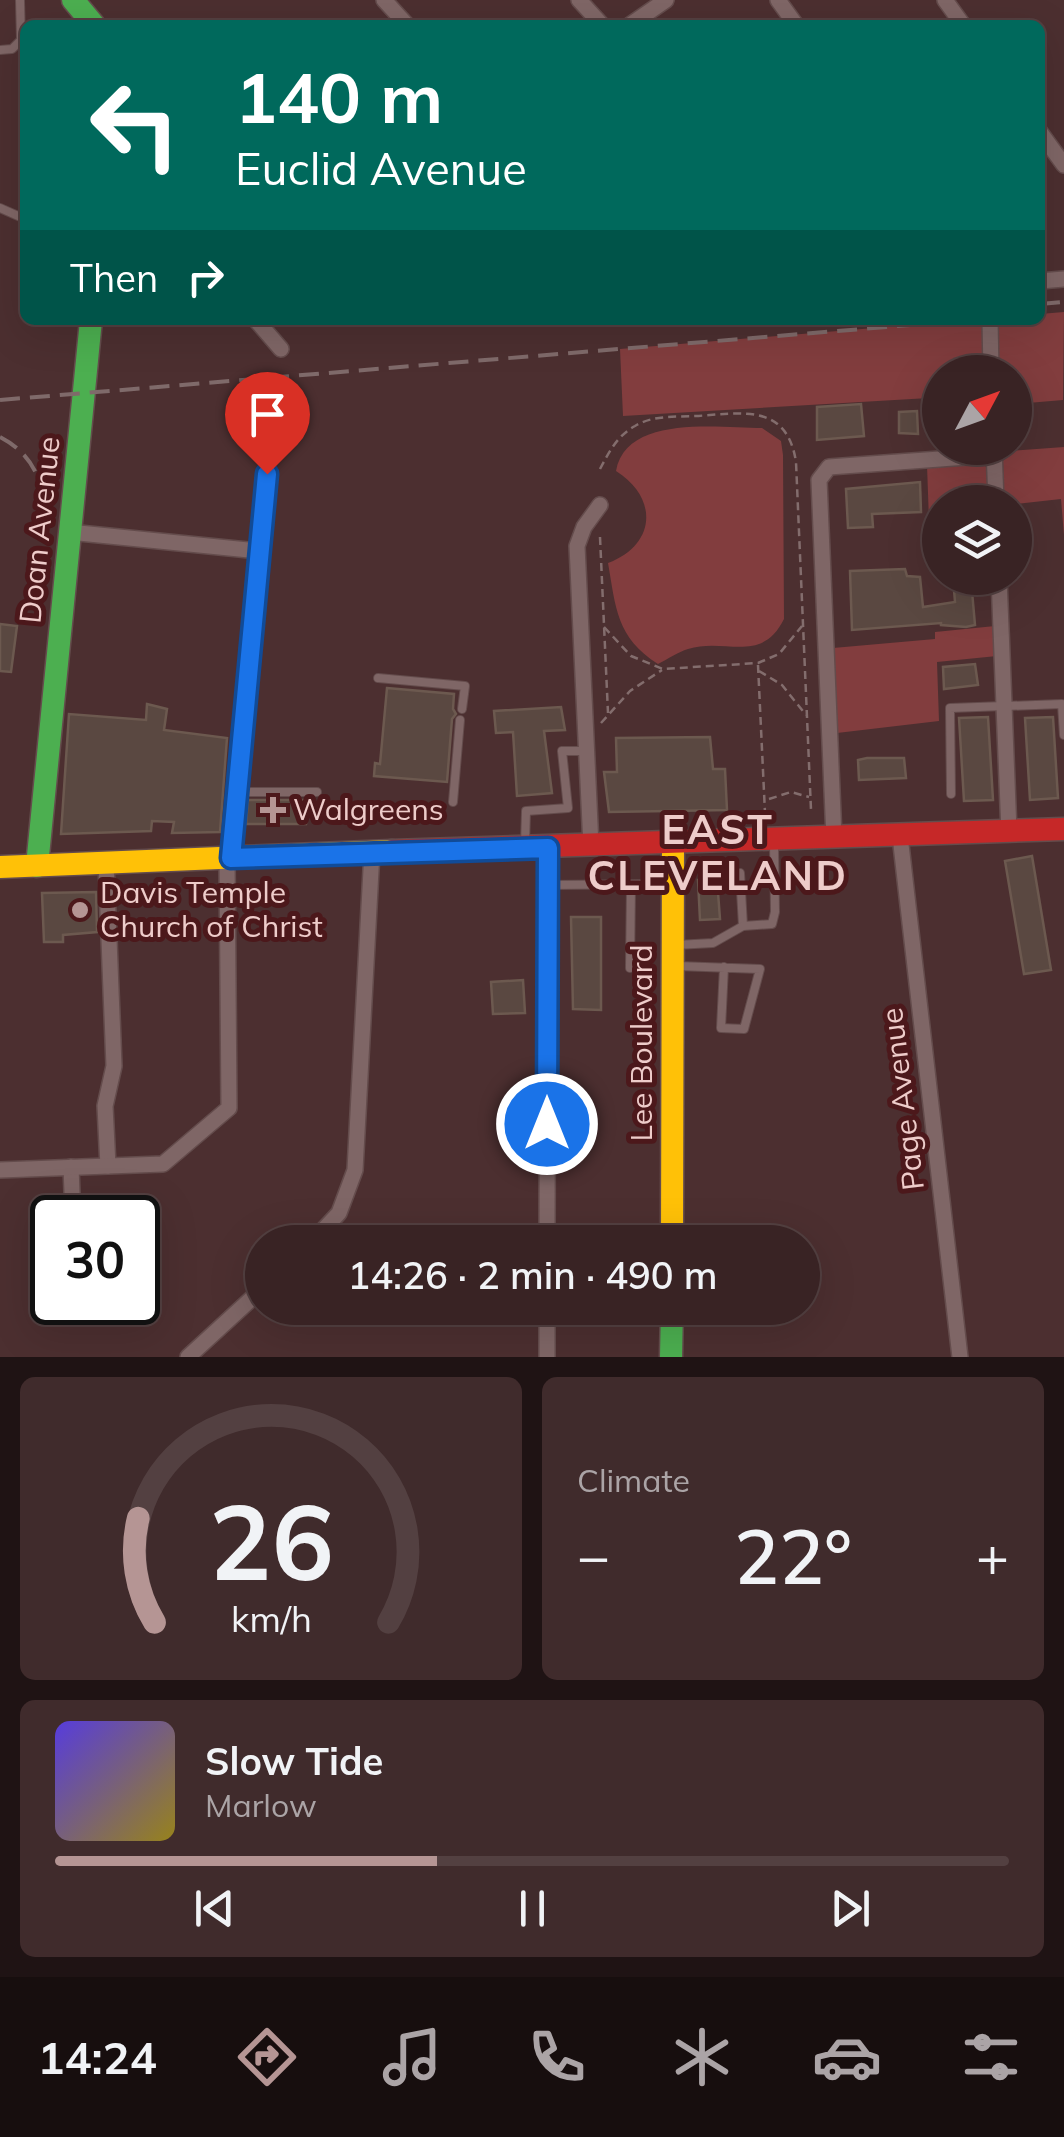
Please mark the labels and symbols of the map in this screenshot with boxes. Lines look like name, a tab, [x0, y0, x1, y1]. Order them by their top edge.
north arrow	[922, 355, 1032, 465]
pin	[225, 372, 310, 475]
street label: Doan Avenue	[10, 435, 68, 625]
place label: Walgreens	[293, 790, 444, 828]
marker: Walgreens	[262, 799, 284, 821]
district label: EAST CLEVELAND	[587, 804, 849, 900]
place label: Davis Temple Church of Christ	[100, 873, 323, 945]
marker: Davis Temple Church of Christ	[69, 899, 91, 921]
street label: Lee Boulevard	[622, 944, 660, 1142]
street label: Page Avenue	[872, 1006, 932, 1193]
position arrow	[495, 1072, 599, 1176]
speed limit sign: 30	[30, 1195, 160, 1325]

